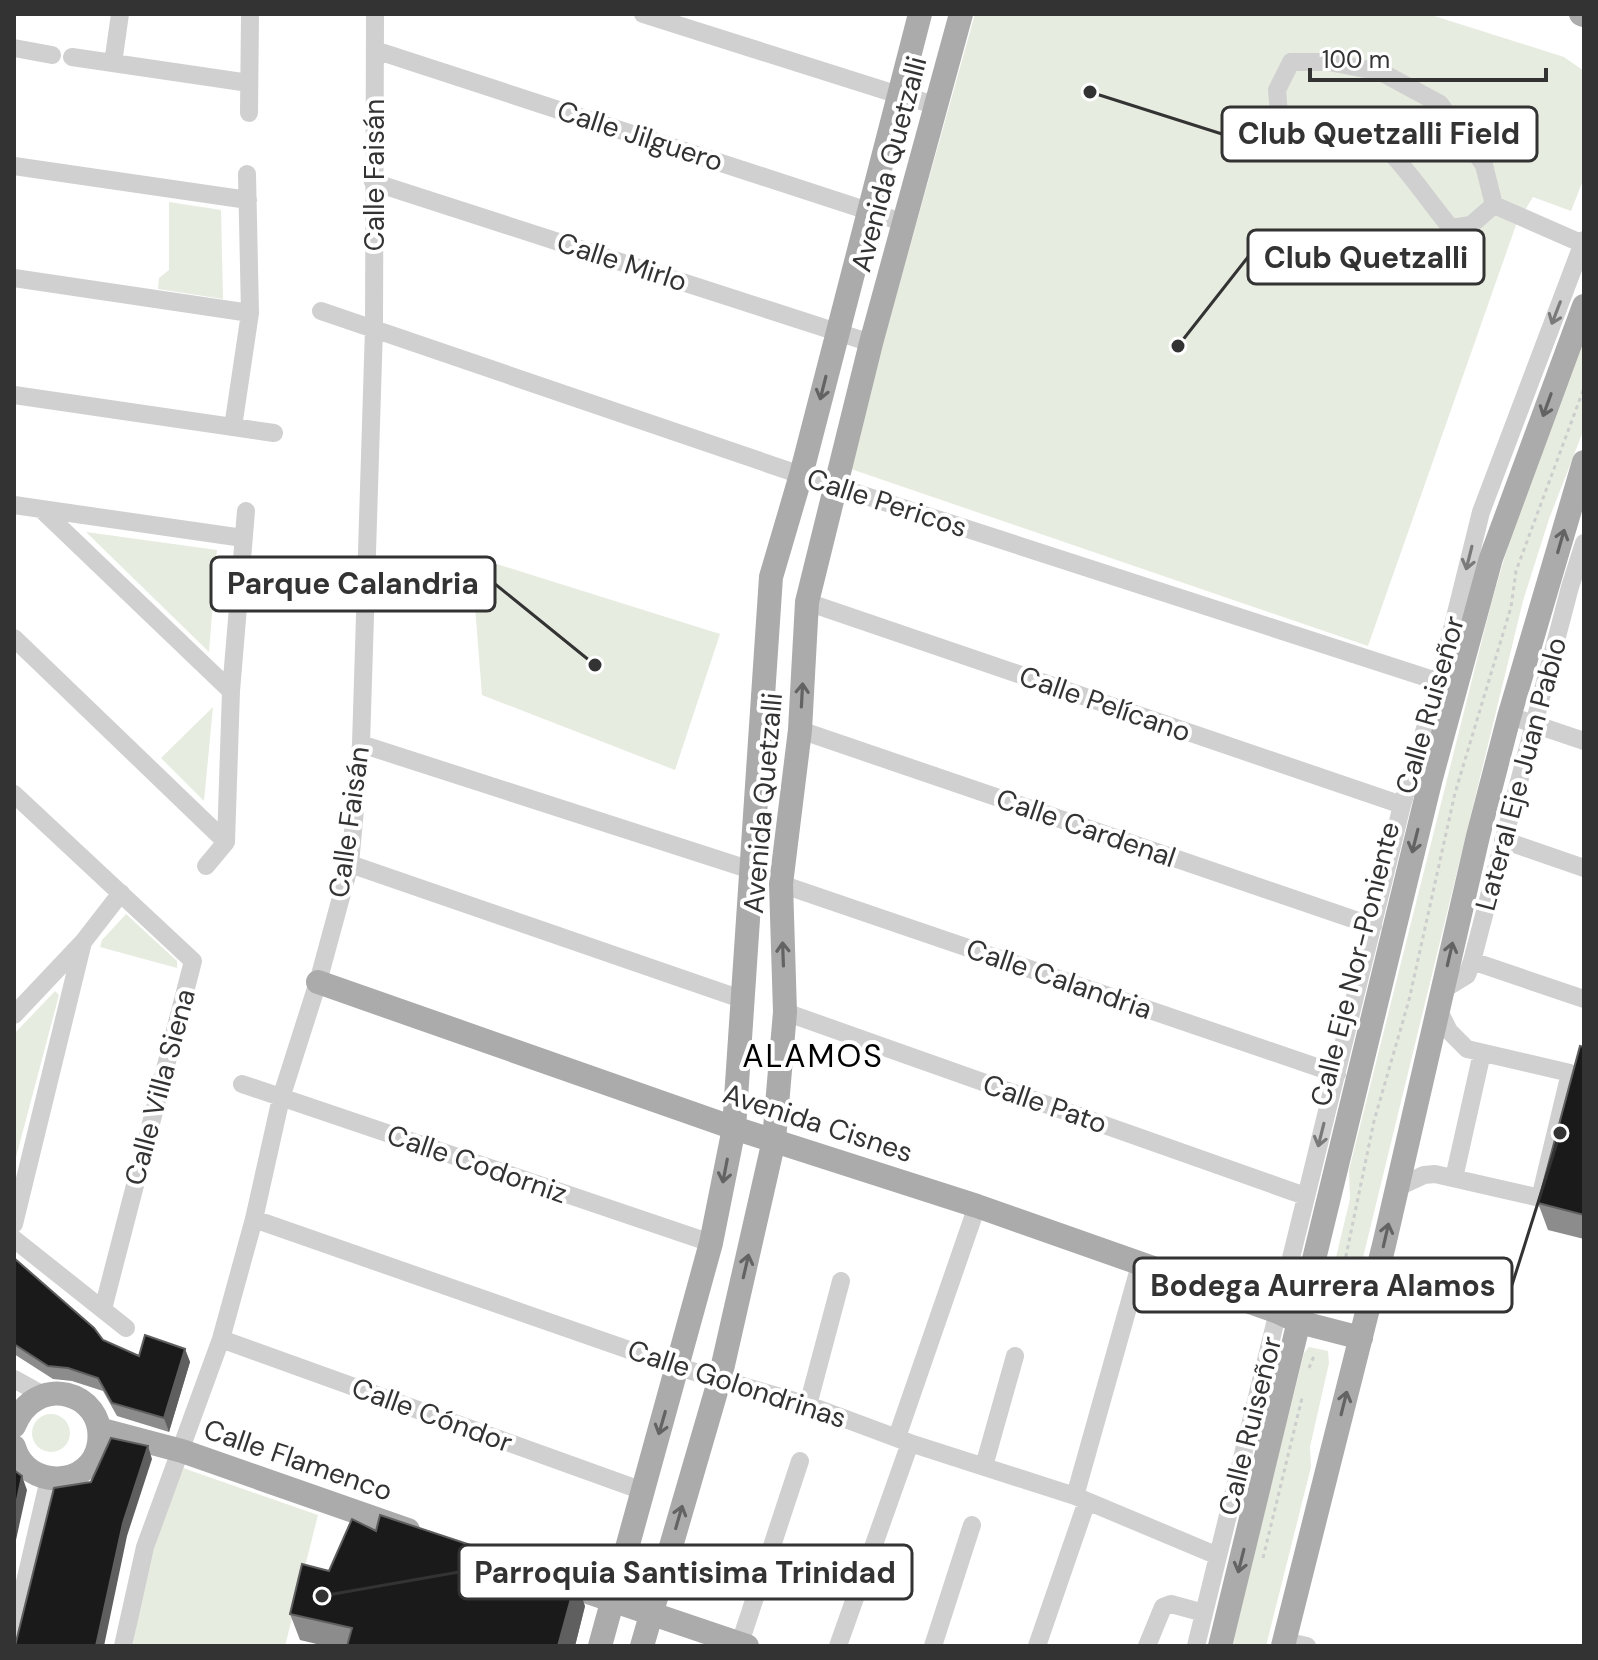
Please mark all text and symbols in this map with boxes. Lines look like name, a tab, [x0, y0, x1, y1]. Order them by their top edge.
scale bar	[1310, 32, 1546, 82]
text: 100 m	[1322, 44, 1390, 75]
street label: Avenida Quetzalli	[842, 52, 936, 276]
street label: Calle Jilguero	[552, 92, 728, 180]
street label: Calle Faisán	[356, 99, 393, 251]
callout: Club Quetzalli Field	[1222, 107, 1537, 161]
text: Club Quetzalli Field	[1238, 114, 1520, 153]
street label: Calle Mirlo	[552, 224, 692, 300]
callout: Club Quetzalli	[1248, 230, 1484, 284]
text: Club Quetzalli	[1264, 238, 1468, 277]
one-way arrow	[1548, 300, 1562, 325]
one-way arrow	[814, 374, 829, 400]
one-way arrow	[1539, 392, 1554, 417]
street label: Calle Pericos	[802, 460, 972, 546]
one-way arrow	[1554, 528, 1569, 554]
one-way arrow	[1461, 545, 1476, 570]
callout: Parque Calandria	[211, 557, 495, 611]
text: Parque Calandria	[227, 564, 479, 603]
street label: Calle Ruiseñor	[1387, 612, 1473, 798]
street label: Lateral Eje Juan Pablo	[1467, 633, 1575, 915]
street label: Calle Pelícano	[1014, 657, 1196, 751]
one-way arrow	[795, 682, 810, 709]
street label: Avenida Quetzalli	[735, 691, 791, 915]
street label: Calle Faisán	[320, 744, 378, 900]
street label: Calle Cardenal	[991, 780, 1181, 876]
street label: Calle Eje Nor-Poniente	[1302, 818, 1408, 1110]
one-way arrow	[1407, 828, 1422, 854]
street label: Calle Calandria	[961, 930, 1157, 1028]
one-way arrow	[776, 941, 791, 968]
one-way arrow	[1443, 942, 1458, 967]
street label: Calle Villa Siena	[116, 985, 204, 1189]
district label: ALAMOS	[742, 1035, 884, 1077]
street label: Calle Pato	[978, 1066, 1112, 1142]
street label: Avenida Cisnes	[719, 1075, 917, 1171]
street label: Calle Codorniz	[382, 1116, 572, 1212]
one-way arrow	[1312, 1122, 1327, 1147]
one-way arrow	[717, 1157, 732, 1183]
one-way arrow	[1379, 1223, 1394, 1248]
one-way arrow	[739, 1254, 754, 1279]
callout: Bodega Aurrera Alamos	[1134, 1258, 1512, 1312]
text: Bodega Aurrera Alamos	[1150, 1266, 1496, 1305]
street label: Calle Golondrinas	[623, 1331, 851, 1437]
street label: Calle Ruiseñor	[1210, 1332, 1290, 1520]
street label: Calle Cóndor	[347, 1369, 517, 1461]
one-way arrow	[1338, 1390, 1353, 1416]
one-way arrow	[654, 1409, 669, 1435]
street label: Calle Flamenco	[199, 1410, 397, 1510]
one-way arrow	[673, 1505, 688, 1531]
callout: Parroquia Santisima Trinidad	[459, 1545, 912, 1599]
one-way arrow	[1232, 1547, 1247, 1573]
text: Parroquia Santisima Trinidad	[474, 1553, 896, 1592]

